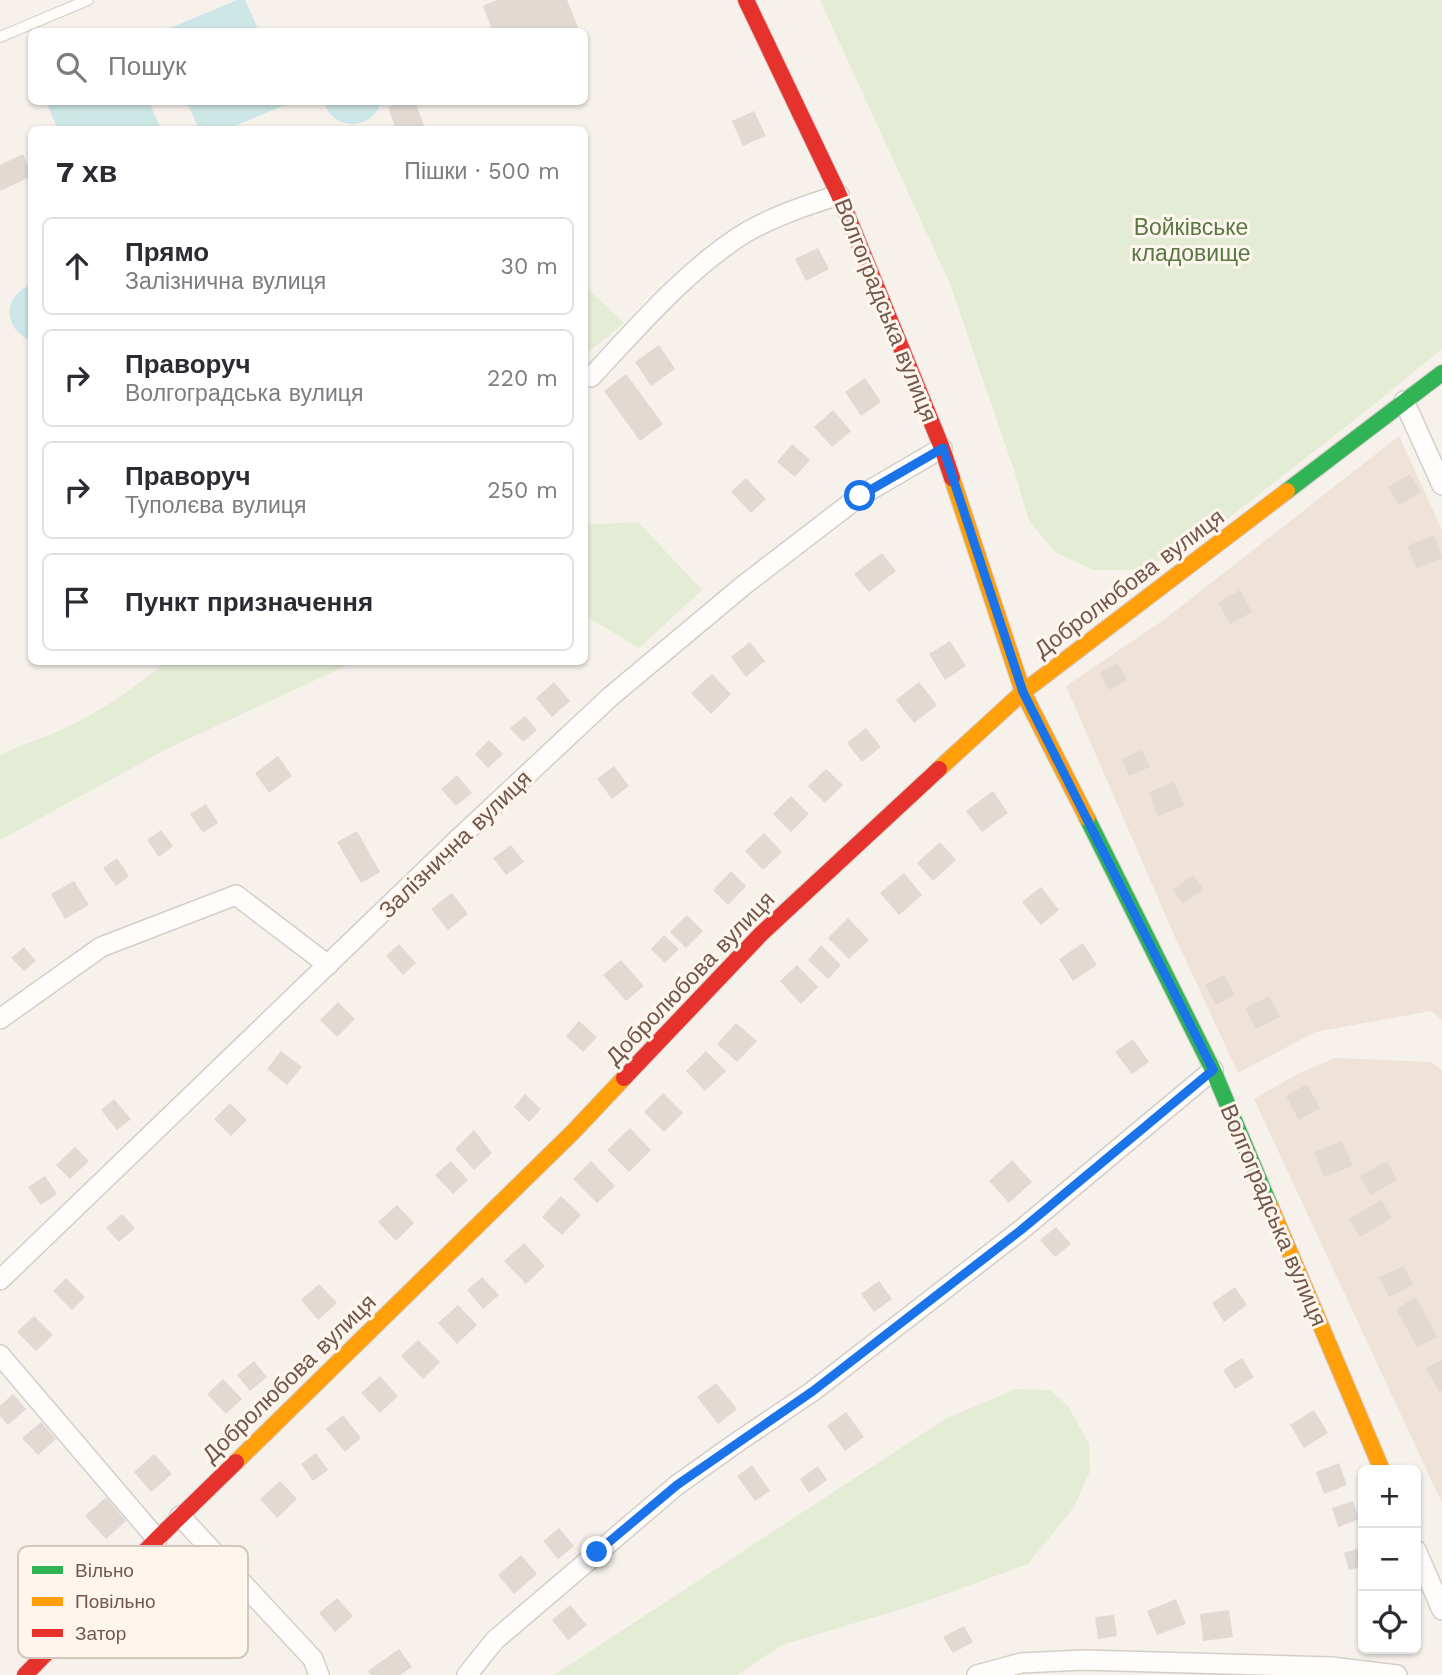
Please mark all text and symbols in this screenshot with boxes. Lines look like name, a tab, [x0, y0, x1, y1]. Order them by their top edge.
search box	[28, 28, 588, 105]
icon: search	[52, 48, 90, 86]
text: Пошук	[108, 51, 186, 81]
text: 7 хв	[56, 154, 117, 189]
text: Пішки · 500 m	[404, 158, 560, 185]
street label: Волгоградська вулиця	[828, 195, 943, 426]
park label: Войківське кладовище	[1131, 214, 1251, 267]
text: Прямо	[125, 237, 209, 267]
icon: ahead	[58, 247, 96, 285]
text: 30 m	[501, 253, 558, 280]
text: Залізнична вулиця	[125, 268, 326, 295]
text: Праворуч	[125, 349, 251, 379]
icon: right	[58, 359, 96, 397]
text: 220 m	[487, 365, 558, 392]
text: Волгоградська вулиця	[125, 380, 363, 407]
text: Праворуч	[125, 461, 251, 491]
icon: right	[58, 471, 96, 509]
text: 250 m	[487, 477, 558, 504]
route start	[844, 480, 875, 511]
text: Туполєва вулиця	[125, 492, 306, 519]
street label: Добролюбова вулиця	[1029, 503, 1230, 664]
icon: arrive	[58, 583, 96, 621]
text: Пункт призначення	[125, 587, 373, 617]
street label: Залізнична вулиця	[374, 765, 537, 924]
street label: Добролюбова вулиця	[601, 886, 780, 1071]
street label: Волгоградська вулиця	[1215, 1100, 1333, 1330]
street label: Добролюбова вулиця	[197, 1289, 382, 1468]
map controls	[1358, 1465, 1421, 1654]
button: +	[1358, 1465, 1421, 1528]
button: −	[1358, 1528, 1421, 1591]
route end	[581, 1536, 612, 1567]
legend	[18, 1546, 248, 1658]
text: Вільно	[75, 1559, 134, 1582]
text: Повільно	[75, 1590, 156, 1613]
button: locate	[1358, 1591, 1421, 1654]
text: Затор	[75, 1622, 126, 1645]

